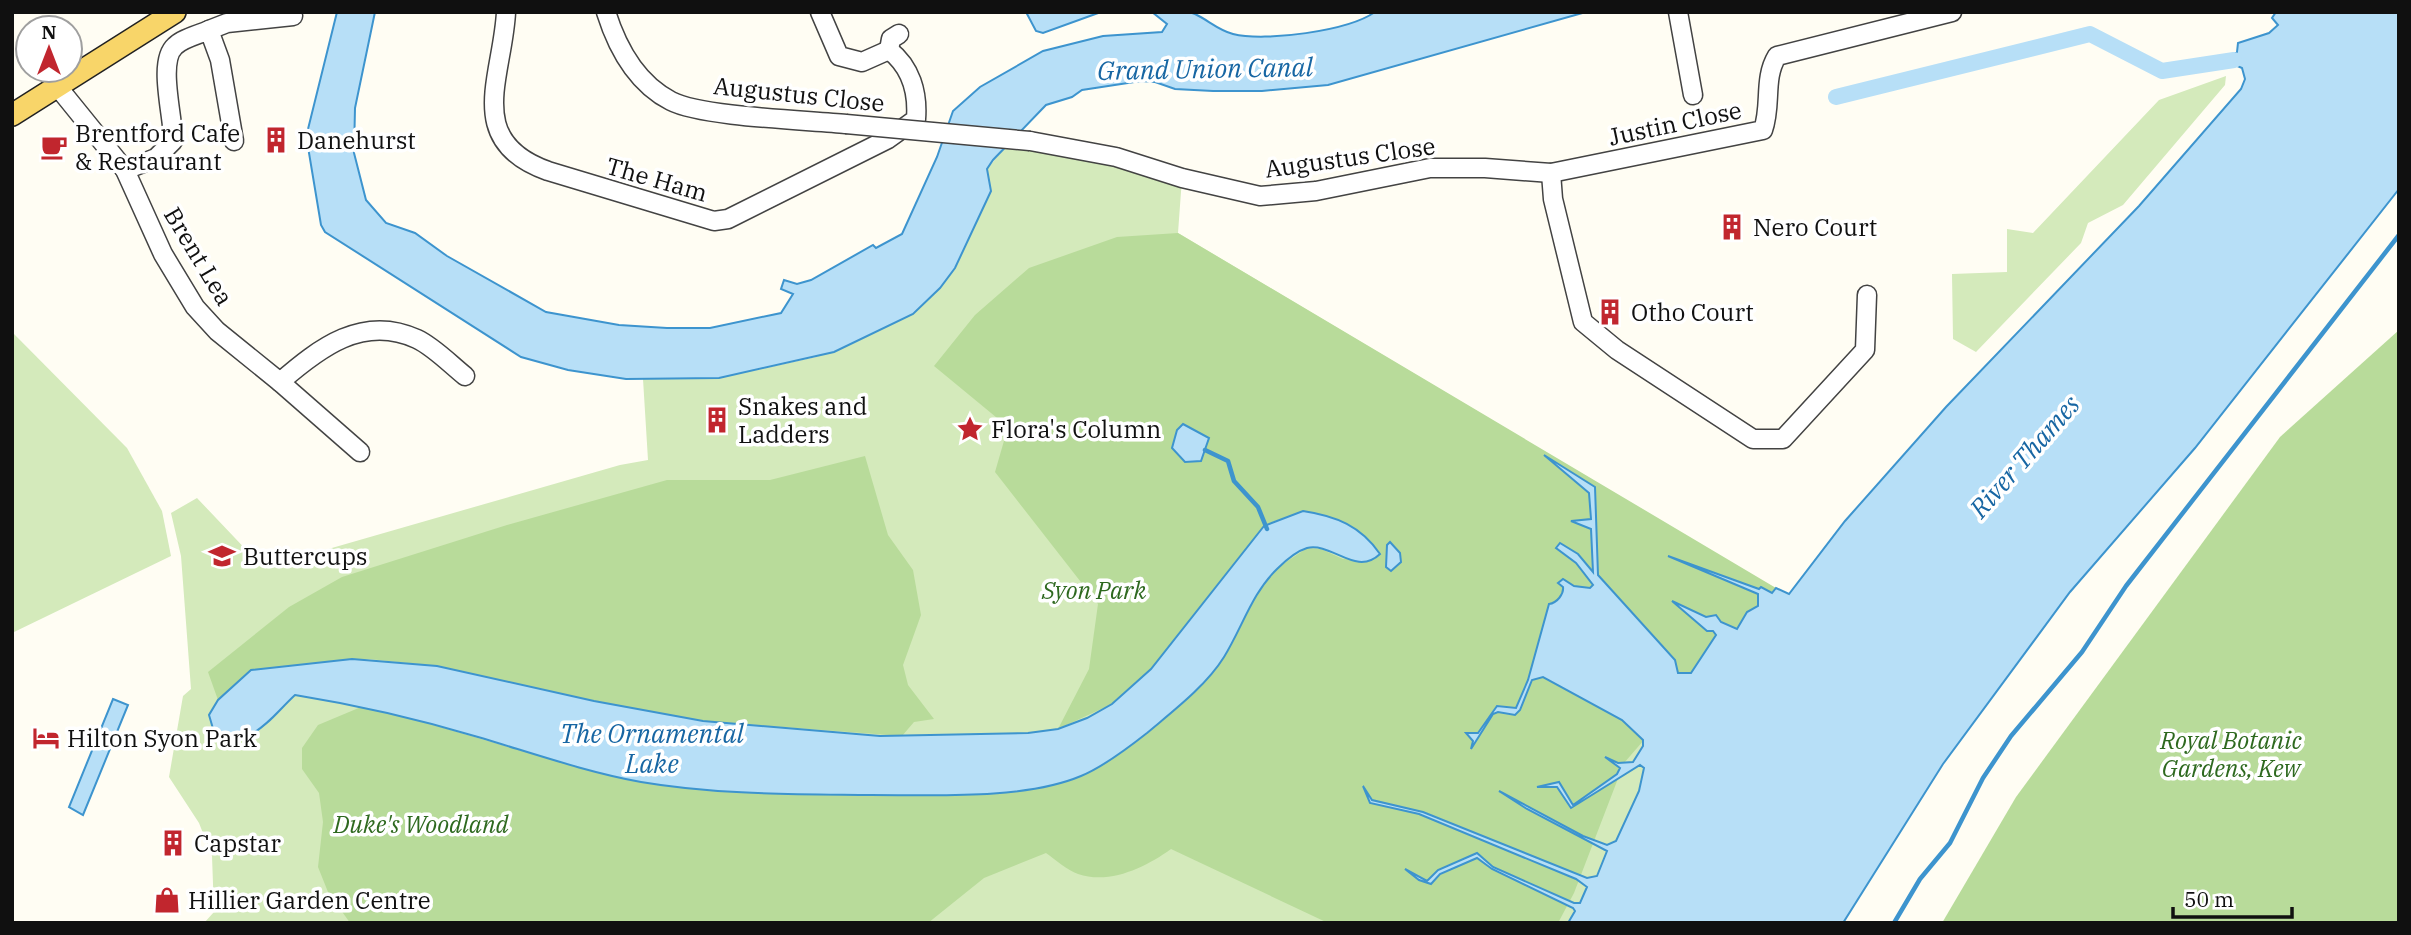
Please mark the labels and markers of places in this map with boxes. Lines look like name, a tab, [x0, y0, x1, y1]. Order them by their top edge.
place label: Brentford Cafe & Restaurant	[75, 117, 240, 177]
place label: Danehurst	[297, 124, 416, 156]
building icon: Danehurst	[261, 125, 291, 155]
cafe icon: Brentford Cafe & Restaurant	[39, 132, 69, 162]
place label: Nero Court	[1753, 211, 1877, 243]
building icon: Nero Court	[1717, 212, 1747, 242]
place label: Otho Court	[1631, 296, 1754, 328]
building icon: Otho Court	[1595, 297, 1625, 327]
place label: Snakes and Ladders	[738, 390, 867, 450]
building icon: Snakes and Ladders	[702, 405, 732, 435]
place label: Flora's Column	[991, 413, 1161, 445]
place icon: Flora's Column	[955, 414, 985, 444]
place label: Buttercups	[243, 540, 368, 572]
school or university icon: Buttercups	[207, 541, 237, 571]
place label: Hilton Syon Park	[67, 722, 257, 754]
hotel icon: Hilton Syon Park	[31, 723, 61, 753]
place label: Capstar	[194, 827, 281, 859]
building icon: Capstar	[158, 828, 188, 858]
place label: Hillier Garden Centre	[188, 884, 431, 916]
shop icon: Hillier Garden Centre	[152, 885, 182, 915]

